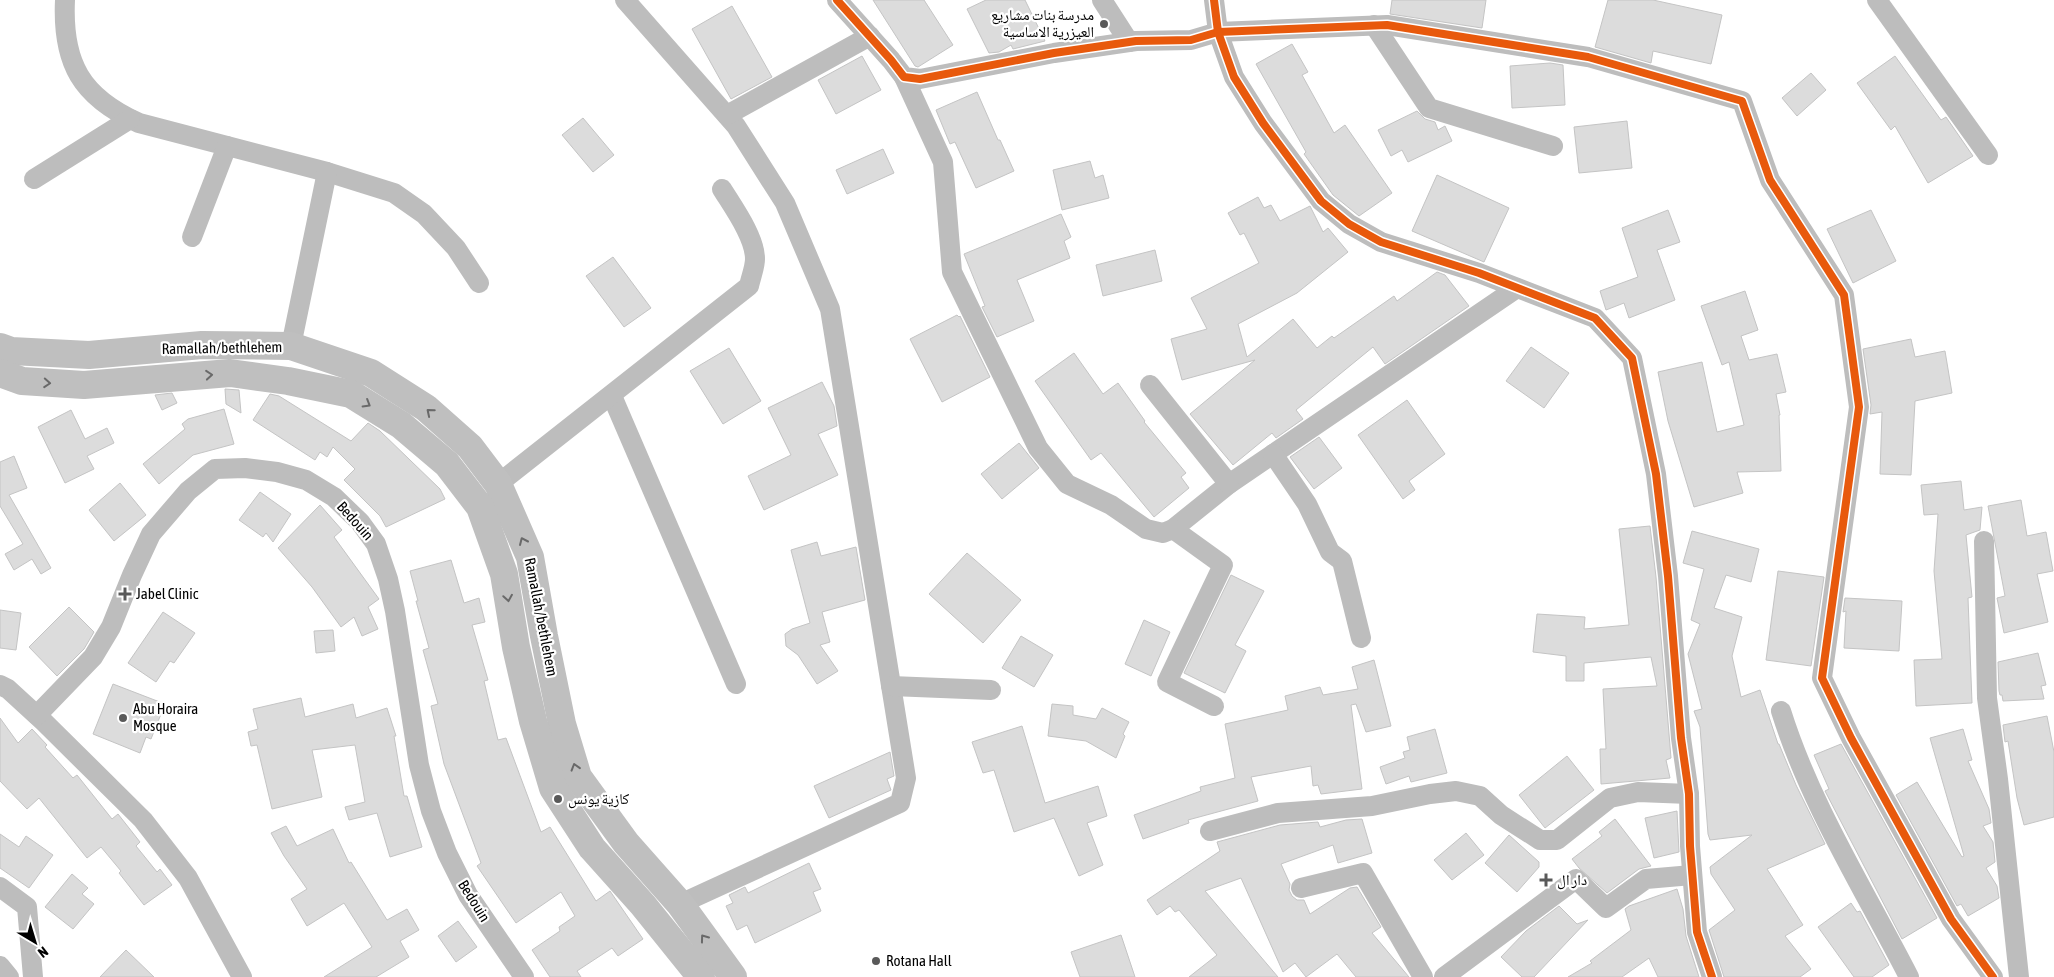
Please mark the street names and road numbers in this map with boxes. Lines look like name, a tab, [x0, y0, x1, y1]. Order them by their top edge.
street label: Ramallah/bethlehem	[162, 338, 282, 357]
street label: Bedouin	[334, 498, 377, 543]
street label: Ramallah/bethlehem	[522, 556, 561, 678]
street label: Bedouin	[455, 877, 494, 925]

